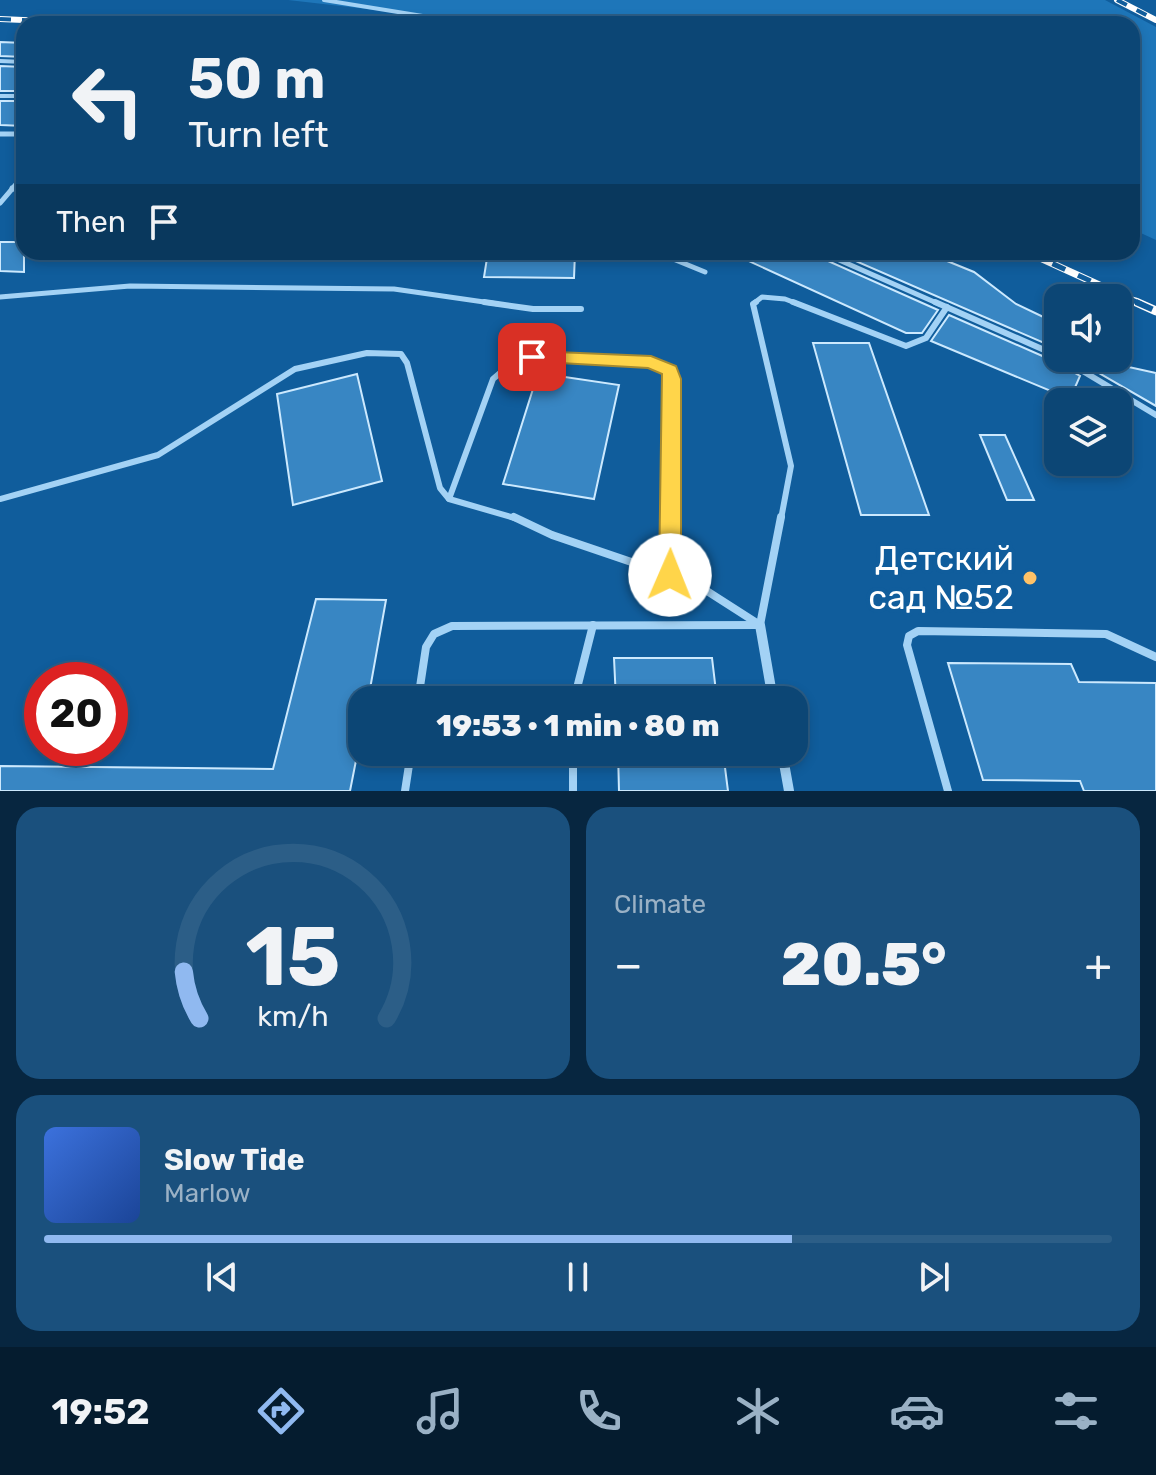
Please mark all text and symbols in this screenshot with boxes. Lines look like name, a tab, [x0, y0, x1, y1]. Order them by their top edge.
text: 50 m	[188, 46, 325, 112]
icon: left	[56, 48, 160, 152]
text: Turn left	[188, 113, 329, 156]
icon: arrive	[142, 200, 186, 244]
text: Then	[56, 204, 126, 240]
map controls	[1044, 284, 1132, 476]
button: sound	[1044, 284, 1132, 372]
pin	[498, 323, 566, 391]
icon: arrive	[510, 335, 554, 379]
button: layers	[1044, 388, 1132, 476]
position arrow	[628, 533, 712, 617]
place label: Детский сад №52	[868, 538, 1014, 618]
marker: Детский сад №52	[1021, 569, 1039, 587]
speed limit sign: 20	[24, 662, 128, 766]
text: 19:53 · 1 min · 80 m	[436, 708, 720, 744]
text: Climate	[614, 889, 706, 920]
text: 15	[245, 907, 341, 1006]
text: 20.5°	[781, 929, 946, 1000]
text: −	[614, 939, 643, 991]
text: +	[1085, 939, 1112, 991]
text: km/h	[257, 999, 329, 1033]
text: Slow Tide	[164, 1142, 304, 1178]
text: Marlow	[164, 1178, 251, 1209]
icon: previous	[200, 1255, 244, 1299]
icon: pause	[556, 1255, 600, 1299]
icon: next	[912, 1255, 956, 1299]
icon: directions	[253, 1383, 309, 1439]
icon: music	[412, 1383, 468, 1439]
icon: phone	[571, 1383, 627, 1439]
icon: climate	[730, 1383, 786, 1439]
icon: car	[889, 1383, 945, 1439]
icon: filters	[1048, 1383, 1104, 1439]
text: 19:52	[52, 1390, 150, 1433]

